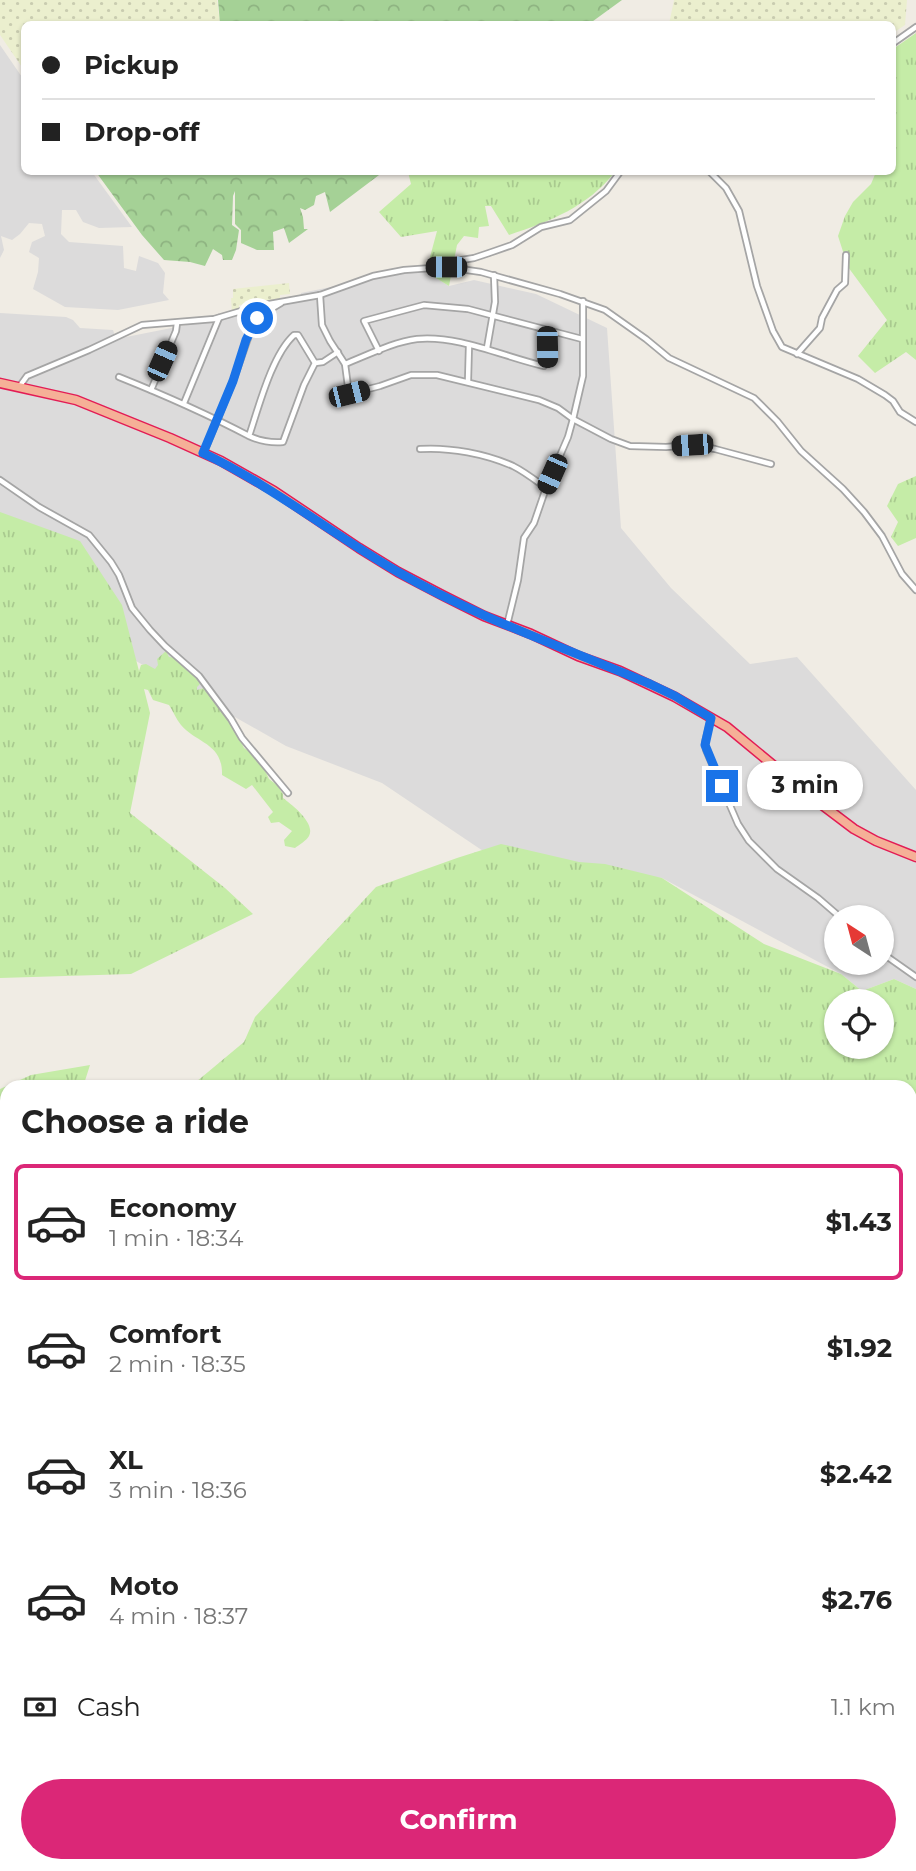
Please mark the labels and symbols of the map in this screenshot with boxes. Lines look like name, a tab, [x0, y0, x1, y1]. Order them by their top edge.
car	[426, 257, 468, 278]
route start	[241, 302, 273, 334]
car	[537, 326, 558, 368]
car	[144, 338, 181, 384]
car	[327, 379, 372, 409]
car	[671, 433, 714, 457]
car	[534, 451, 571, 497]
callout: 3 min	[746, 762, 862, 810]
route end	[706, 770, 738, 802]
north arrow	[824, 905, 894, 975]

